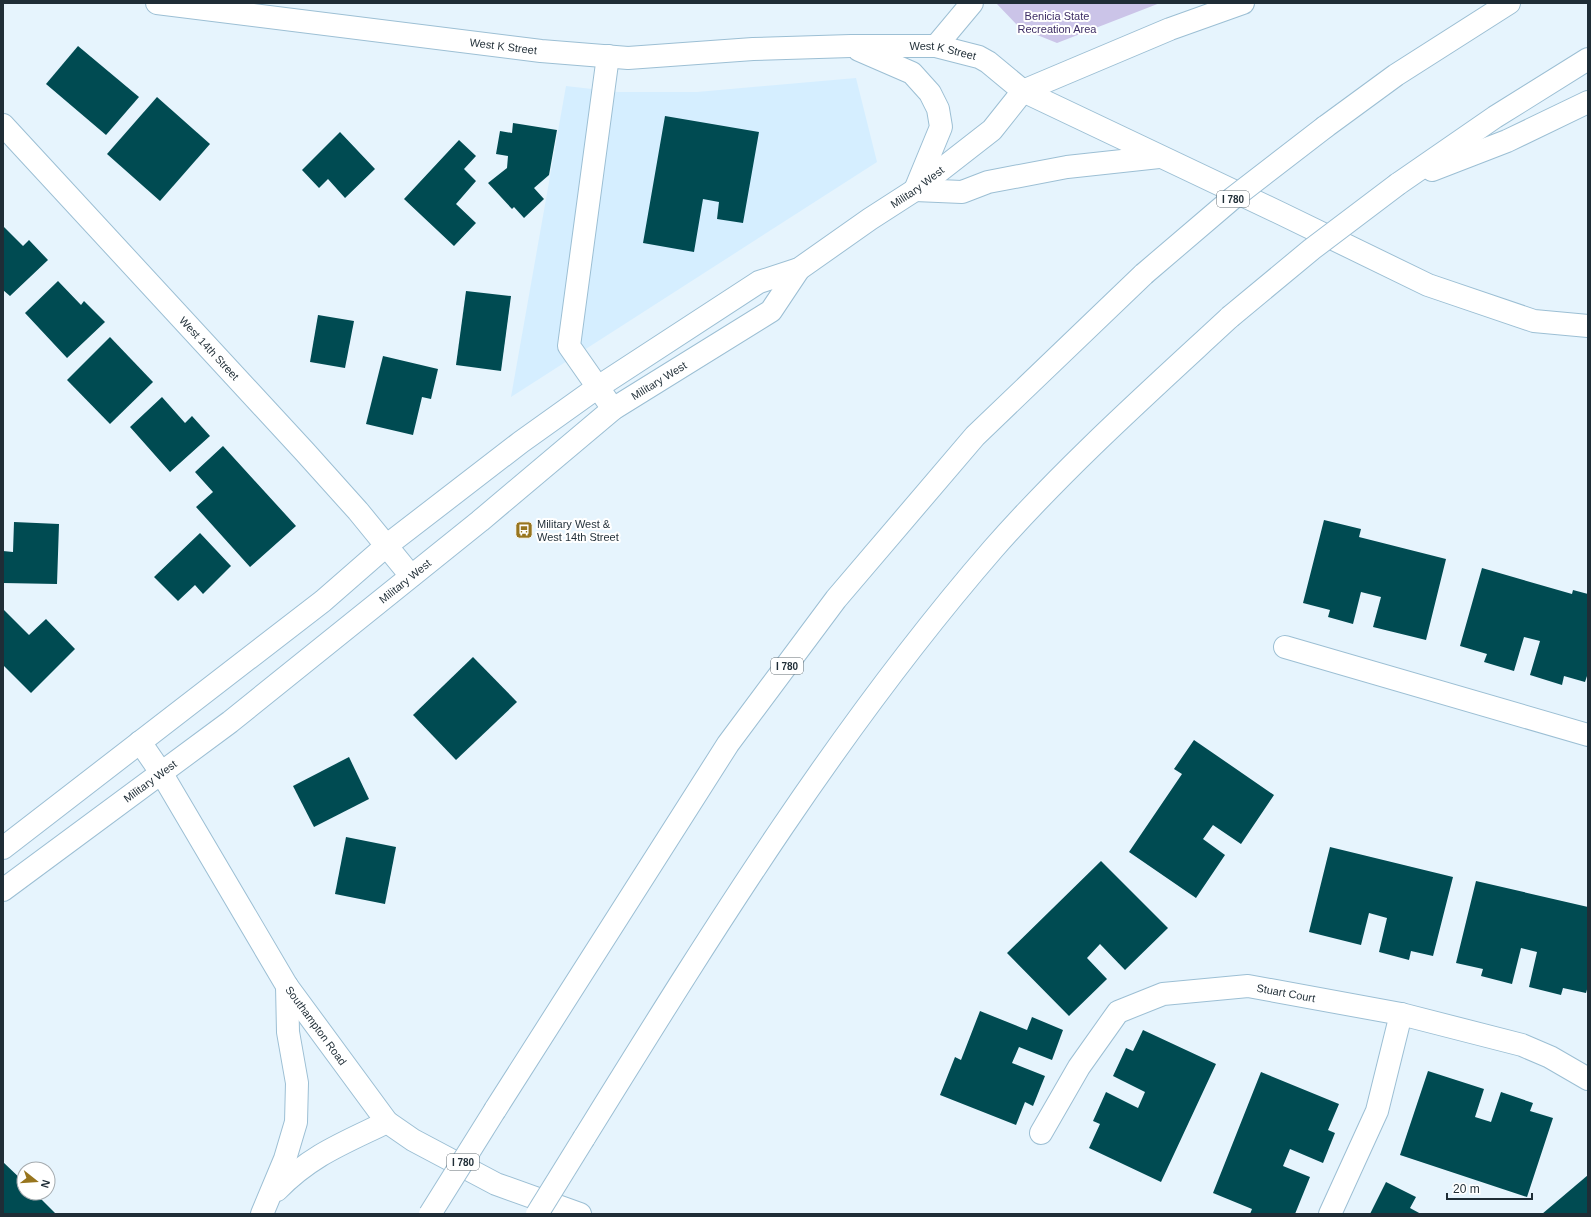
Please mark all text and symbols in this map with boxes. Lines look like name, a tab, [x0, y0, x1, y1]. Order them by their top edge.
park label: Benicia State Recreation Area	[1018, 10, 1097, 35]
street label: West K Street	[469, 36, 538, 56]
street label: West K Street	[909, 40, 977, 62]
street label: Military West	[888, 164, 946, 210]
road number: I 780	[1217, 191, 1249, 207]
street label: West 14th Street	[177, 314, 241, 382]
street label: Military West	[629, 359, 689, 402]
place label: Military West & West 14th Street	[537, 518, 619, 543]
bus stop icon: Military West & West 14th Street	[514, 520, 534, 540]
street label: Military West	[377, 557, 433, 606]
road number: I 780	[771, 658, 803, 674]
street label: Military West	[121, 758, 179, 805]
street label: Stuart Court	[1256, 982, 1316, 1004]
street label: Southampton Road	[283, 984, 349, 1067]
road number: I 780	[447, 1154, 479, 1170]
north arrow	[16, 1161, 56, 1201]
scale bar	[1447, 1175, 1532, 1201]
text: N	[39, 1178, 52, 1190]
text: 20 m	[1453, 1182, 1480, 1196]

